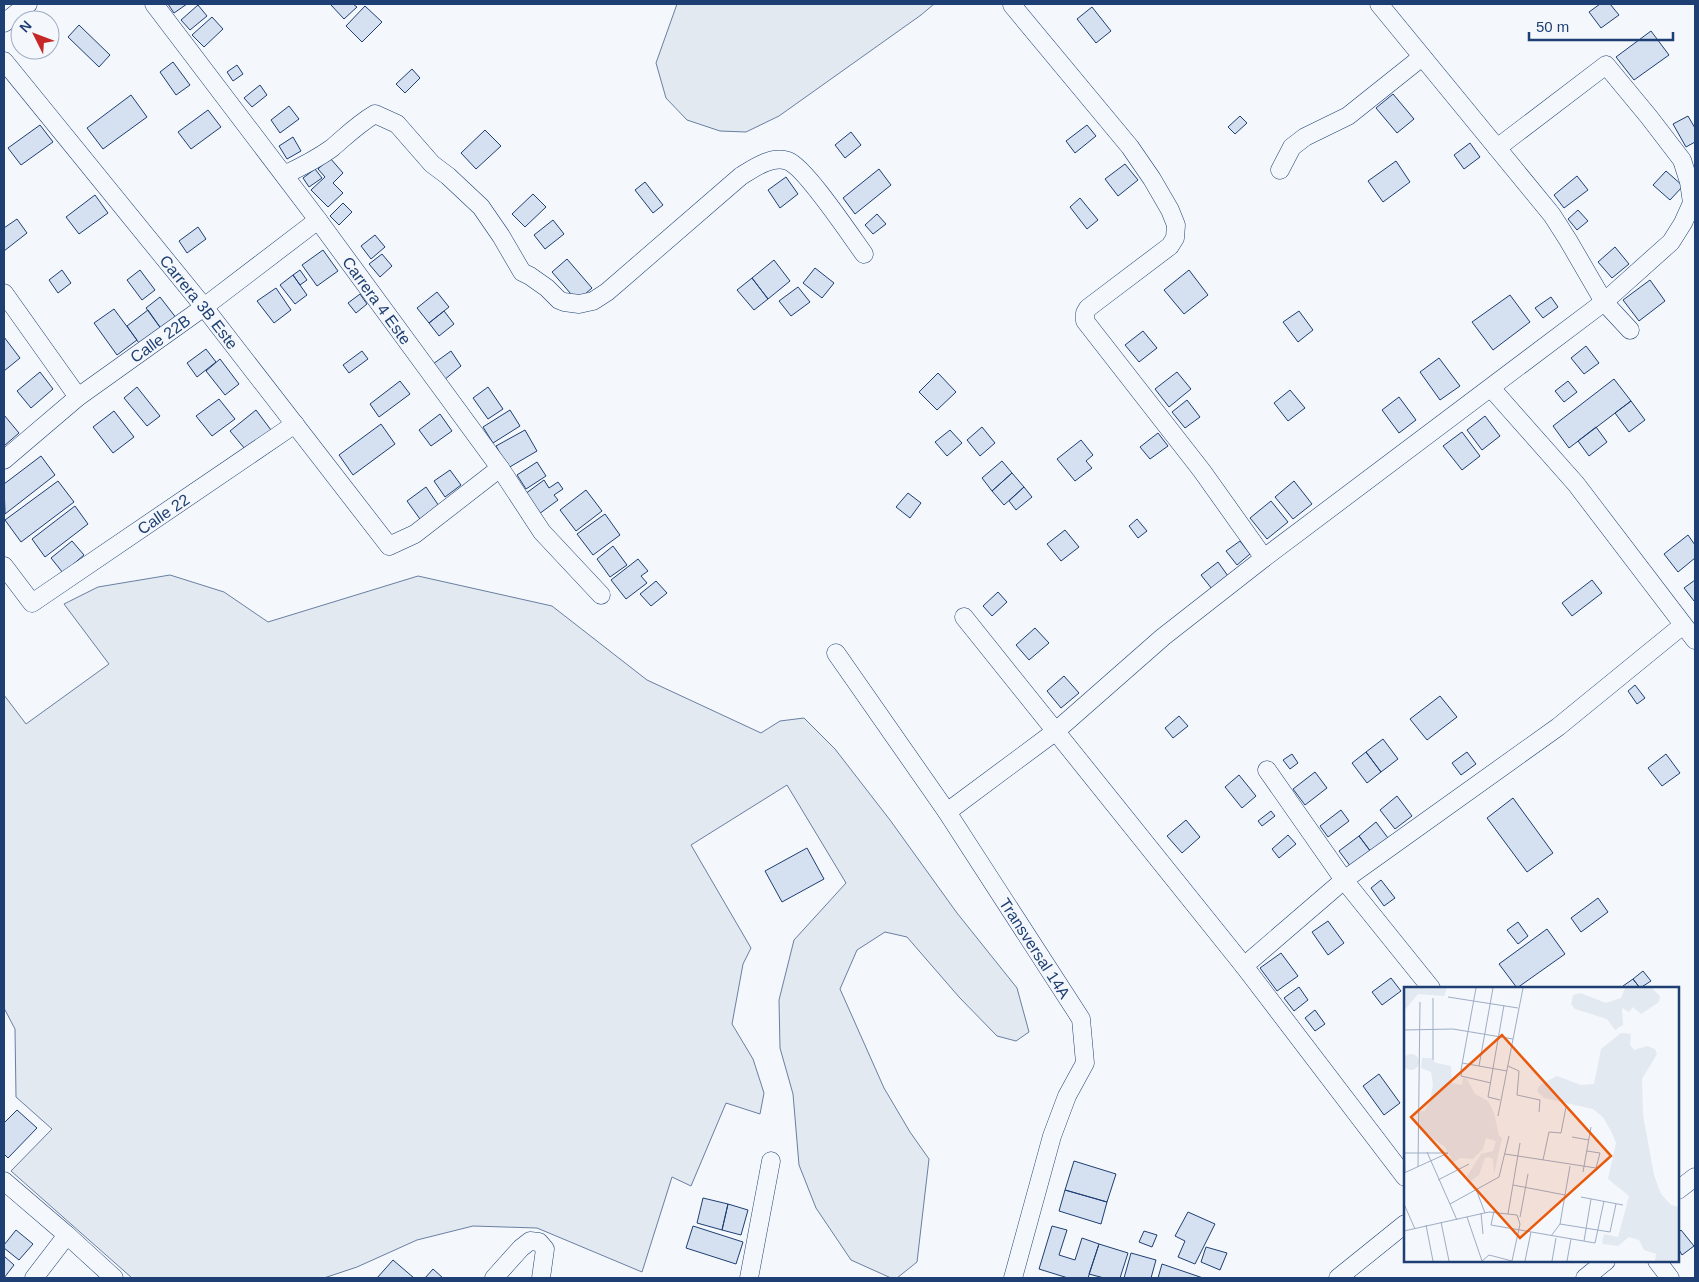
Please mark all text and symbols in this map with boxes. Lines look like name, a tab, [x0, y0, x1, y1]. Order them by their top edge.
north arrow	[10, 10, 60, 60]
scale bar	[1529, 10, 1673, 42]
text: N	[16, 17, 35, 35]
text: 50 m	[1536, 18, 1569, 35]
street label: Carrera 3B Este	[157, 252, 242, 352]
street label: Carrera 4 Este	[339, 253, 415, 348]
street label: Calle 22B	[127, 311, 193, 365]
street label: Calle 22	[134, 490, 192, 537]
street label: Transversal 14A	[996, 895, 1074, 1002]
inset map	[1404, 987, 1679, 1262]

